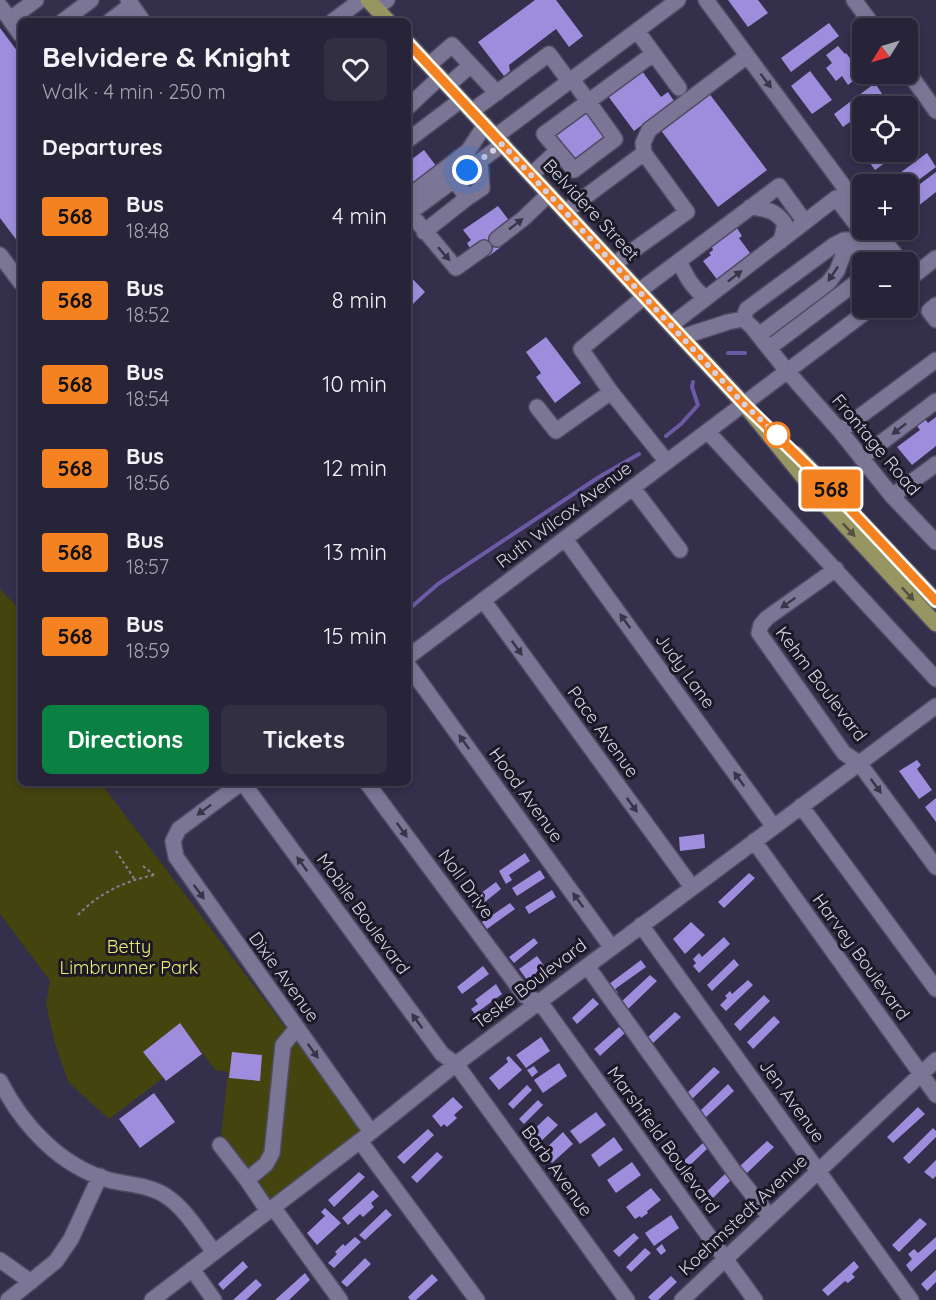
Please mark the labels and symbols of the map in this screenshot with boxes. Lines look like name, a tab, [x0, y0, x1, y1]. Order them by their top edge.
north arrow	[852, 18, 918, 84]
one-way arrow	[760, 72, 772, 88]
street label: Belvidere Street	[538, 154, 644, 265]
your location	[452, 155, 482, 185]
one-way arrow	[508, 219, 523, 231]
one-way arrow	[437, 246, 450, 262]
one-way arrow	[828, 266, 839, 283]
one-way arrow	[728, 270, 743, 282]
street label: Frontage Road	[827, 389, 926, 500]
unlabelled marker	[764, 422, 790, 448]
one-way arrow	[891, 423, 906, 435]
street label: Ruth Wilcox Avenue	[491, 456, 636, 573]
line badge: 568	[796, 470, 866, 508]
one-way arrow	[841, 522, 855, 536]
one-way arrow	[901, 586, 914, 601]
one-way arrow	[780, 597, 796, 608]
one-way arrow	[619, 614, 631, 630]
street label: Kehm Boulevard	[771, 622, 872, 746]
street label: Judy Lane	[650, 628, 720, 713]
one-way arrow	[511, 639, 523, 655]
street label: Pace Avenue	[563, 681, 644, 782]
one-way arrow	[458, 735, 470, 750]
street label: Hood Avenue	[484, 743, 569, 847]
one-way arrow	[733, 772, 745, 788]
one-way arrow	[870, 777, 882, 793]
one-way arrow	[626, 797, 638, 813]
one-way arrow	[197, 804, 213, 816]
one-way arrow	[396, 822, 408, 838]
street label: Noll Drive	[433, 844, 499, 923]
street label: Mobile Boulevard	[312, 849, 415, 979]
one-way arrow	[297, 856, 309, 871]
one-way arrow	[193, 885, 205, 900]
street label: Harvey Boulevard	[808, 889, 915, 1025]
one-way arrow	[572, 893, 584, 908]
street label: Dixie Avenue	[244, 927, 325, 1026]
street label: Teske Boulevard	[468, 933, 591, 1034]
park label: Betty Limbrunner Park	[60, 935, 198, 979]
one-way arrow	[412, 1014, 424, 1029]
one-way arrow	[307, 1042, 319, 1058]
street label: Jen Avenue	[754, 1055, 830, 1147]
street label: Marshfield Boulevard	[602, 1062, 725, 1218]
street label: Barb Avenue	[517, 1121, 598, 1221]
street label: Koehmstedt Avenue	[674, 1149, 812, 1280]

